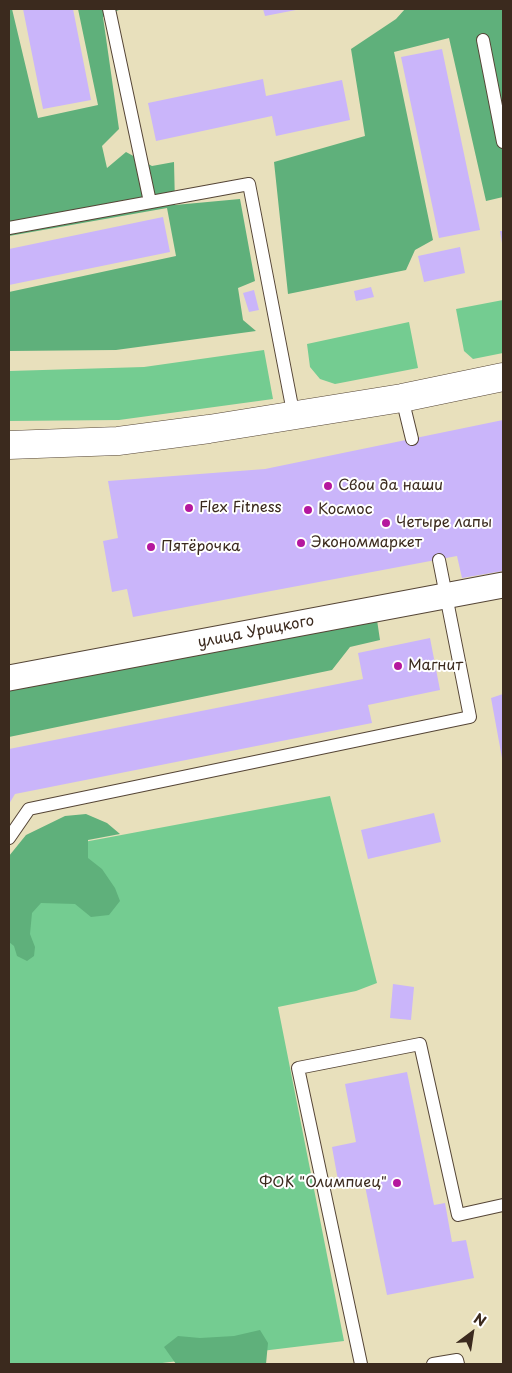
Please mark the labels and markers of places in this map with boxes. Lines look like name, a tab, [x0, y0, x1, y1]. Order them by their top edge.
place label: Свои да наши	[338, 477, 443, 495]
marker: Свои да наши	[322, 480, 334, 492]
place label: Flex Fitness	[199, 499, 282, 517]
place label: Космос	[318, 501, 372, 519]
marker: Flex Fitness	[183, 502, 195, 514]
marker: Космос	[302, 504, 314, 516]
place label: Четыре лапы	[396, 514, 492, 532]
marker: Четыре лапы	[380, 517, 392, 529]
place label: Экономмаркет	[311, 534, 422, 552]
marker: Экономмаркет	[295, 537, 307, 549]
place label: Пятёрочка	[161, 538, 240, 556]
marker: Пятёрочка	[145, 541, 157, 553]
place label: Магнит	[408, 657, 463, 675]
marker: Магнит	[392, 660, 404, 672]
place label: ФОК "Олимпиец"	[259, 1174, 387, 1192]
marker: ФОК "Олимпиец"	[391, 1177, 403, 1189]

